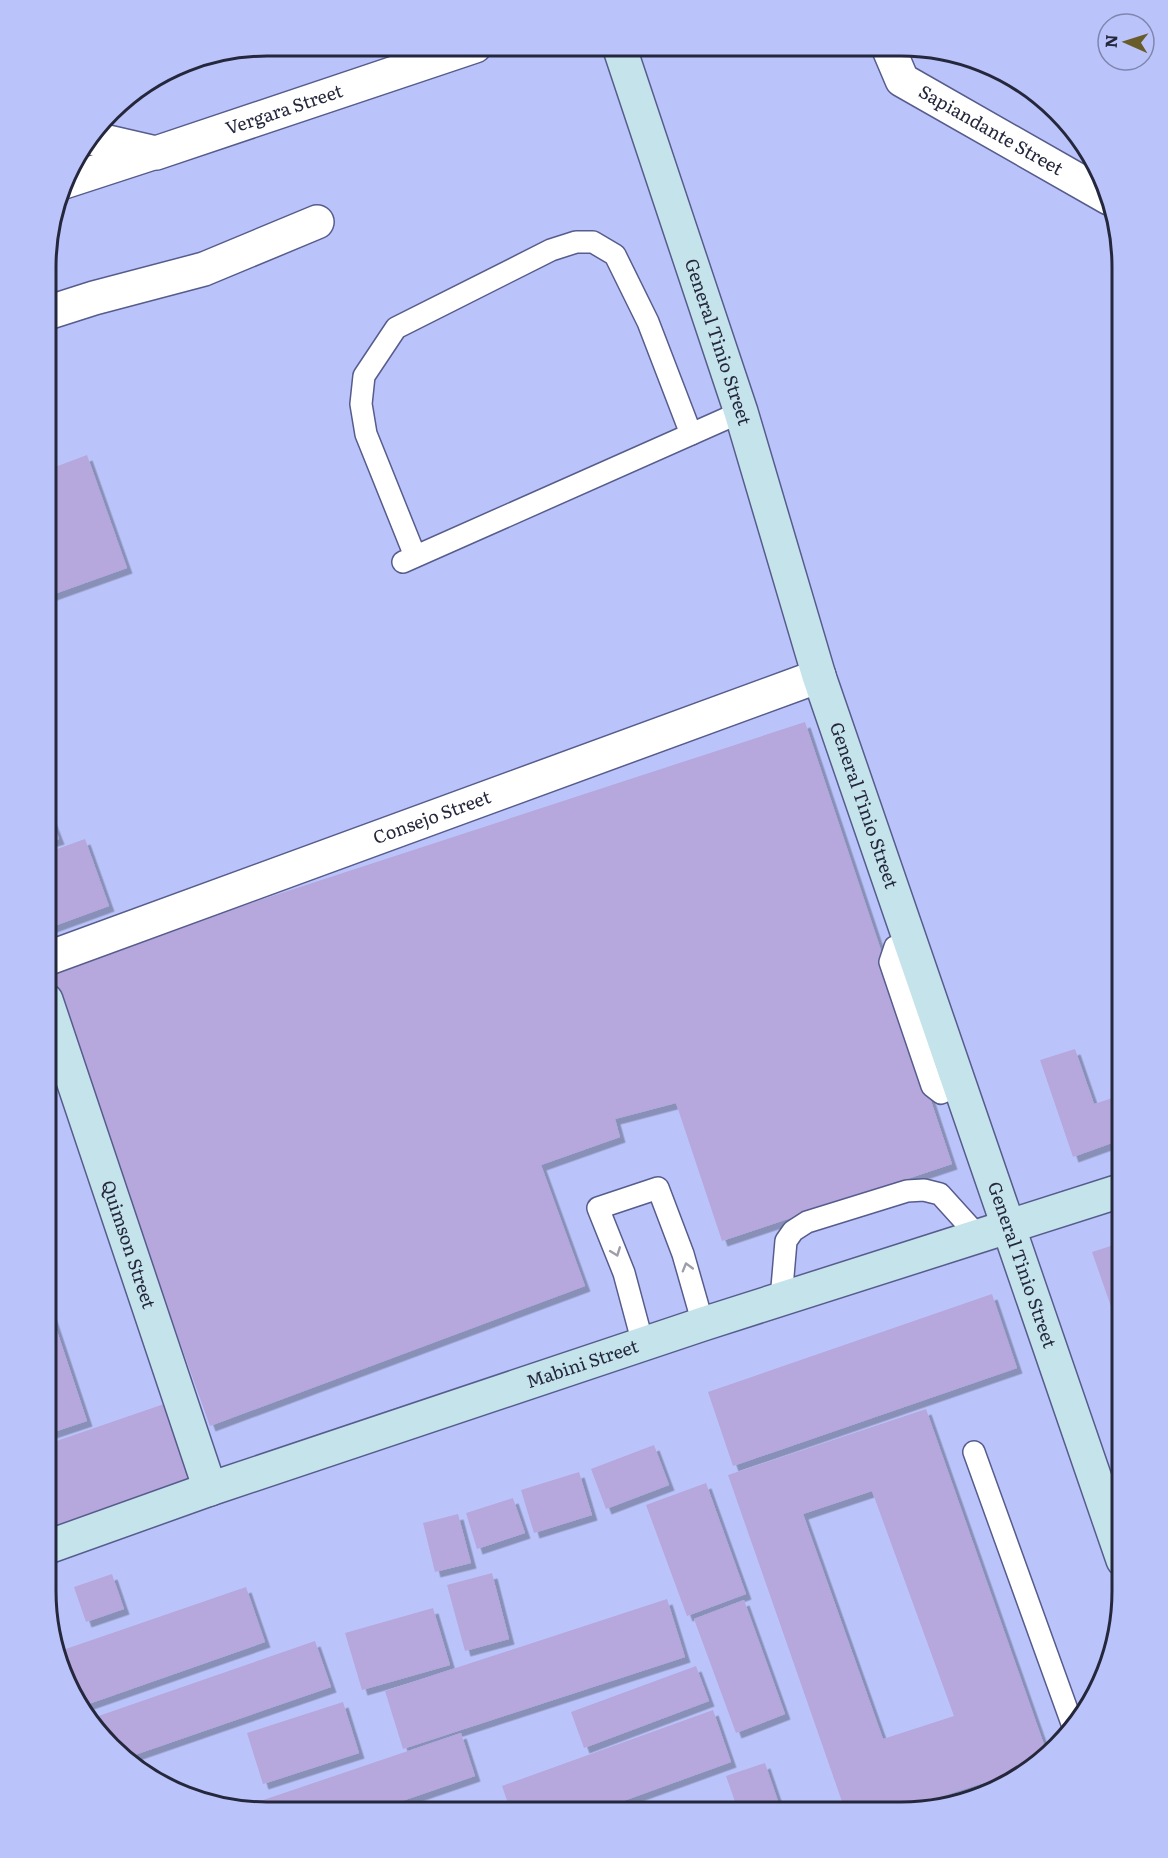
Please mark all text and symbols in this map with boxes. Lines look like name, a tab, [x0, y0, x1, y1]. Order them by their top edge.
north arrow	[1096, 12, 1156, 72]
text: N	[1098, 34, 1122, 49]
street label: Vergara Street	[222, 76, 347, 141]
street label: Sapiandante Street	[914, 77, 1069, 182]
street label: General Tinio Street	[679, 255, 759, 429]
street label: General Tinio Street	[824, 718, 906, 892]
street label: Consejo Street	[369, 782, 495, 850]
street label: Quimson Street	[95, 1176, 164, 1313]
street label: General Tinio Street	[982, 1178, 1064, 1352]
one-way arrow	[608, 1246, 621, 1257]
one-way arrow	[682, 1262, 694, 1273]
street label: Mabini Street	[522, 1331, 642, 1394]

